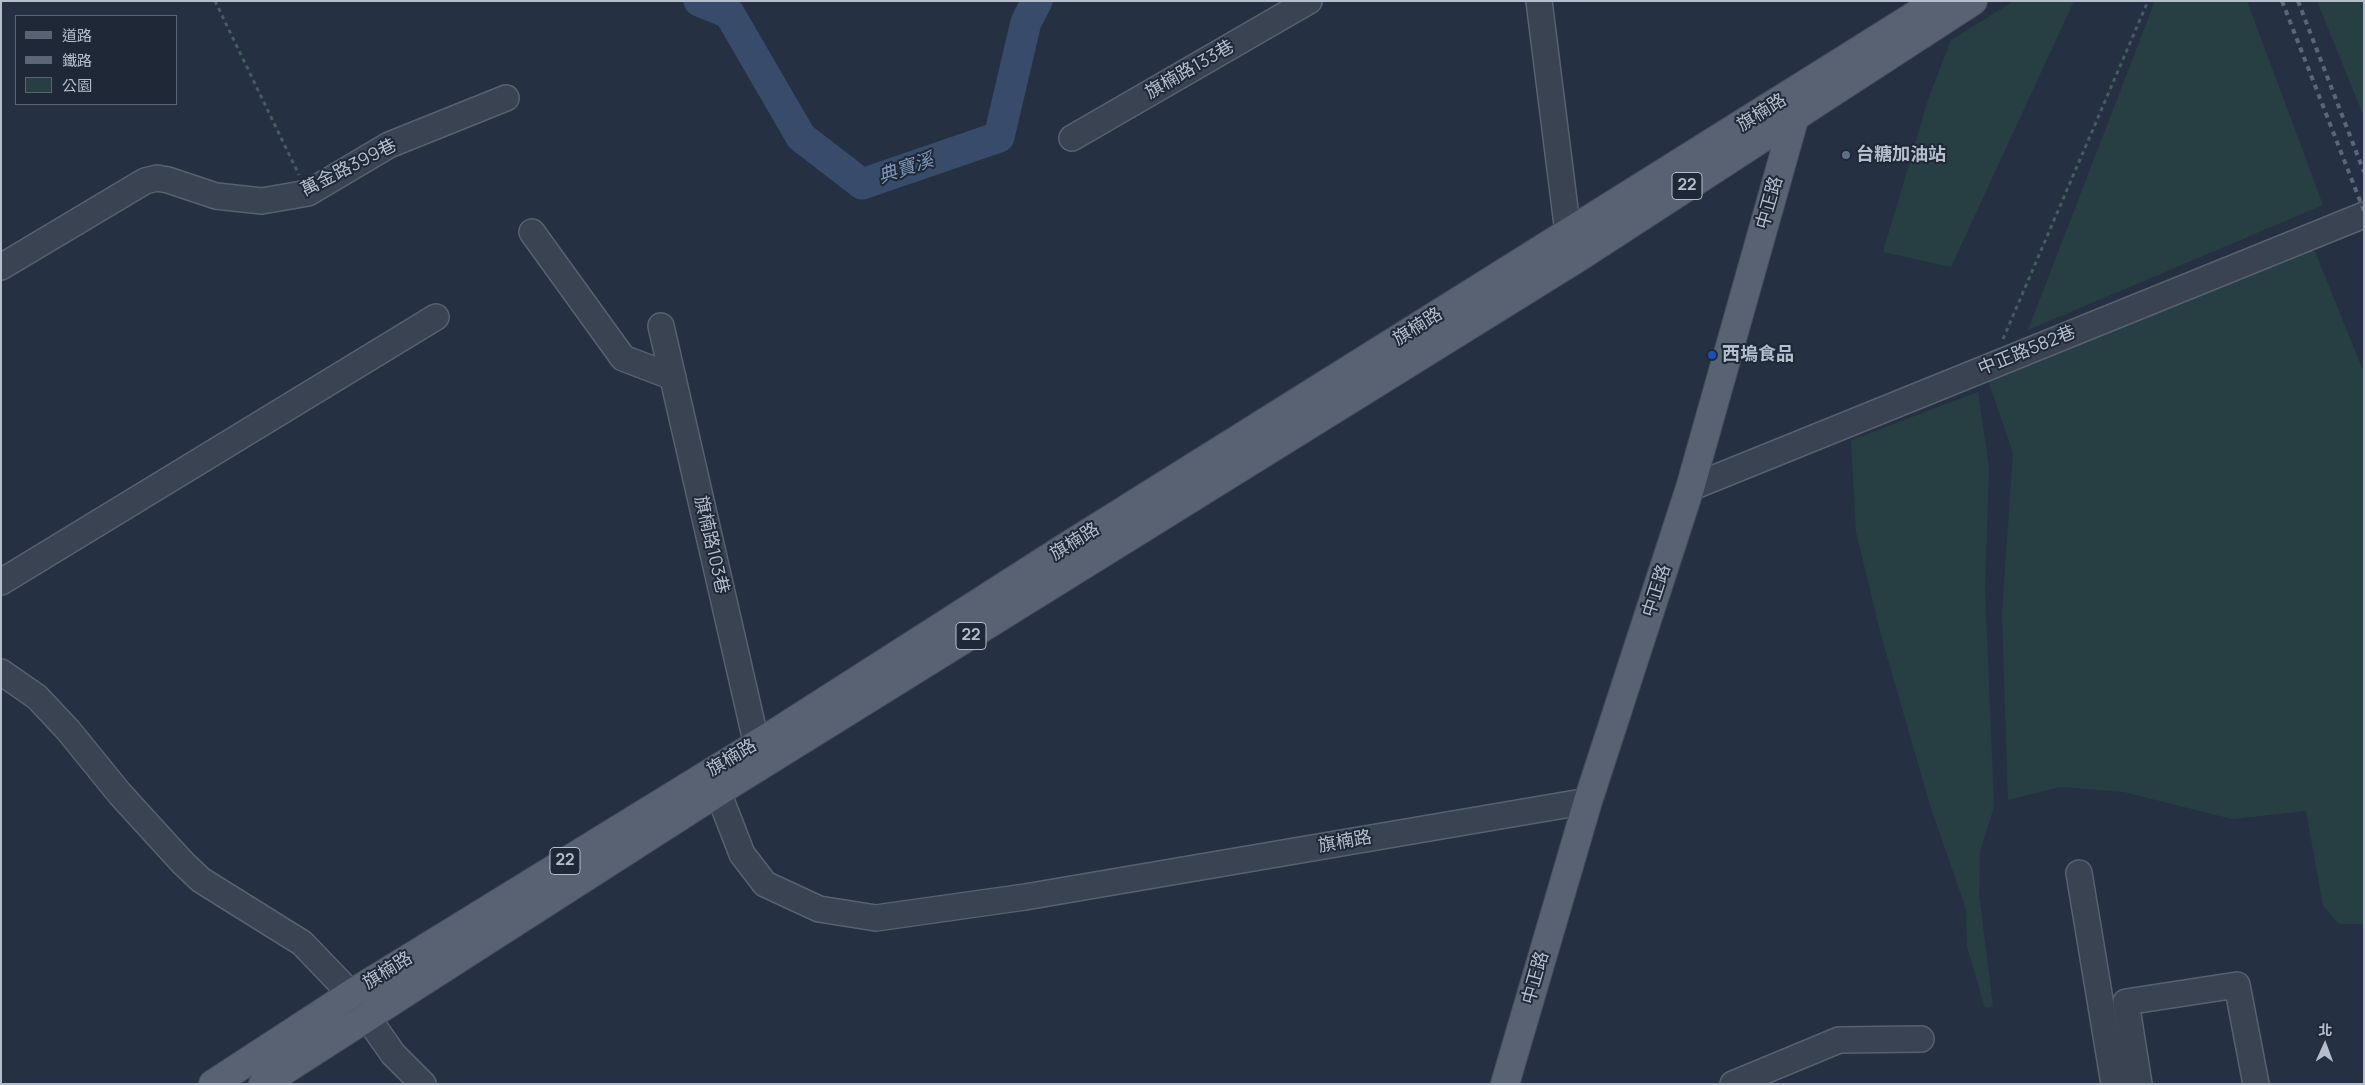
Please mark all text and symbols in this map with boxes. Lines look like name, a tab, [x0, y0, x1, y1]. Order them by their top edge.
legend	[15, 15, 178, 105]
text: 道路	[62, 25, 92, 46]
street label: 旗楠路133巷	[1142, 36, 1238, 104]
text: 鐵路	[62, 50, 92, 71]
text: 公園	[62, 75, 92, 96]
street label: 旗楠路	[1733, 90, 1791, 136]
street label: 萬金路399巷	[298, 135, 400, 201]
place label: 台糖加油站	[1856, 144, 1946, 166]
water label: 典寶溪	[875, 149, 937, 189]
marker: 台糖加油站	[1840, 149, 1852, 161]
road number: 22	[1672, 172, 1702, 200]
street label: 中正路	[1752, 174, 1788, 232]
street label: 旗楠路	[1389, 304, 1447, 350]
street label: 中正路582巷	[1975, 322, 2079, 380]
place label: 西塢食品	[1722, 344, 1794, 366]
marker: 西塢食品	[1706, 349, 1718, 361]
street label: 旗楠路103巷	[689, 494, 733, 596]
street label: 旗楠路	[1046, 519, 1104, 565]
street label: 中正路	[1638, 562, 1676, 620]
road number: 22	[956, 622, 986, 650]
street label: 旗楠路	[703, 735, 761, 781]
street label: 旗楠路	[1317, 827, 1373, 857]
road number: 22	[550, 848, 580, 874]
street label: 旗楠路	[359, 948, 417, 994]
street label: 中正路	[1518, 949, 1554, 1007]
north arrow	[2300, 1020, 2350, 1070]
text: 北	[2318, 1020, 2333, 1039]

